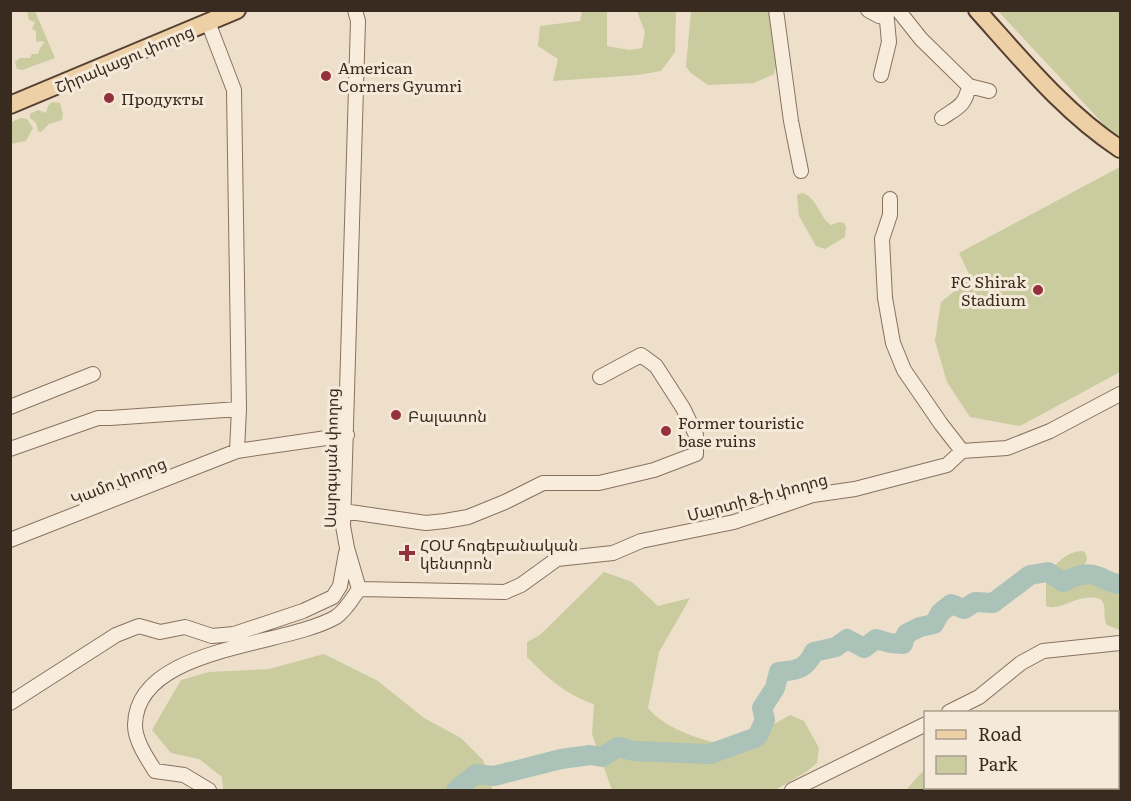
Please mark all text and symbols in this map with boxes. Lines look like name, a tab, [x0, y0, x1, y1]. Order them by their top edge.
street label: Շիրակացու փողոց	[51, 18, 197, 98]
place label: American Corners Gyumri	[338, 55, 462, 97]
marker: American Corners Gyumri	[319, 69, 333, 83]
place label: Продукты	[121, 86, 204, 110]
marker: Продукты	[102, 91, 116, 105]
place label: FC Shirak Stadium	[951, 269, 1026, 311]
marker: FC Shirak Stadium	[1031, 283, 1045, 297]
street label: Սարգսյան փողոց	[317, 388, 343, 528]
place label: Բալատոն	[408, 403, 487, 427]
marker: Բալատոն	[389, 408, 403, 422]
place label: Former touristic base ruins	[678, 410, 804, 452]
marker: Former touristic base ruins	[659, 424, 673, 438]
street label: Կամո փողոց	[67, 450, 169, 510]
street label: Մարտի 8-ի փողոց	[684, 466, 830, 526]
place label: ՀՕՄ հոգեբանական կենտրոն	[420, 532, 578, 574]
marker: ՀՕՄ հոգեբանական կենտրոն	[398, 544, 416, 562]
legend	[924, 711, 1119, 789]
text: Road	[978, 720, 1022, 747]
text: Park	[978, 750, 1019, 777]

